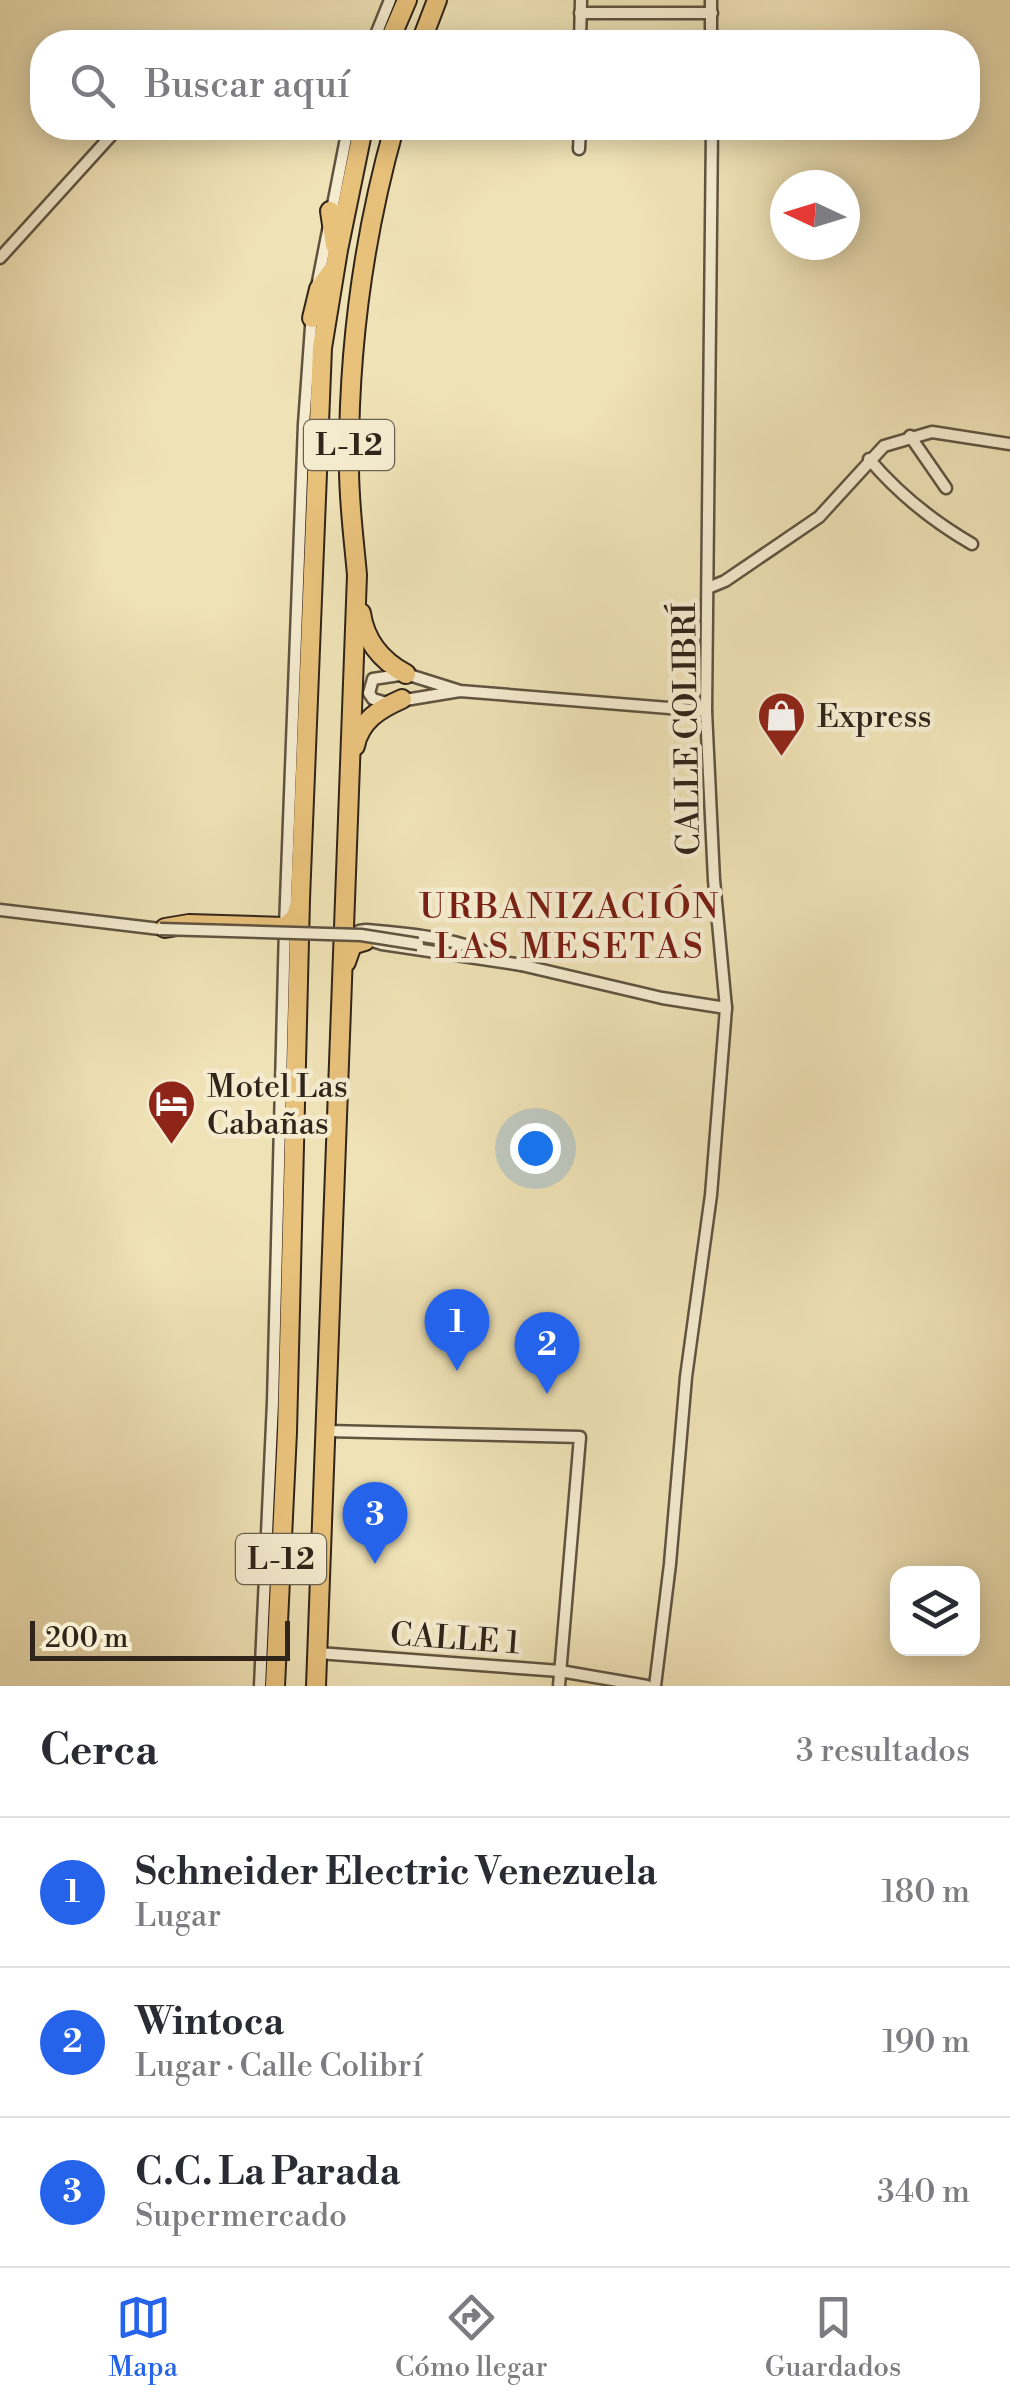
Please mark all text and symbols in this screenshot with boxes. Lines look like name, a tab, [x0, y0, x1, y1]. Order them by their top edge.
search box	[30, 30, 980, 140]
icon: search	[65, 58, 120, 113]
text: Buscar aquí	[145, 62, 350, 109]
north arrow	[770, 170, 860, 260]
road number: L-12	[304, 420, 394, 470]
street label: CALLE COLIBRÍ	[663, 602, 709, 856]
shop icon: Express	[756, 690, 808, 758]
place label: Express	[817, 697, 932, 737]
district label: URBANIZACIÓN LAS MESETAS	[419, 884, 721, 969]
place label: Motel Las Cabañas	[207, 1067, 348, 1144]
hotel icon: Motel Las Cabañas	[146, 1078, 198, 1146]
your location	[510, 1123, 561, 1174]
pin: 1	[424, 1288, 490, 1371]
pin: 2	[514, 1312, 580, 1394]
pin: 3	[342, 1482, 408, 1564]
road number: L-12	[236, 1534, 326, 1584]
map controls	[890, 1566, 980, 1656]
button: layers	[890, 1566, 980, 1656]
street label: CALLE 1	[389, 1615, 521, 1663]
scale bar	[30, 1616, 290, 1660]
text: 200 m	[45, 1621, 128, 1656]
text: Cerca	[40, 1725, 158, 1778]
text: 3 resultados	[796, 1731, 970, 1771]
text: Schneider Electric Venezuela	[135, 1849, 657, 1896]
text: 1	[65, 1872, 80, 1912]
text: 180 m	[881, 1872, 970, 1912]
text: Lugar	[135, 1896, 221, 1936]
text: Wintoca	[135, 1999, 284, 2046]
text: 2	[62, 2022, 83, 2062]
text: 190 m	[882, 2022, 970, 2062]
text: Lugar · Calle Colibrí	[135, 2046, 423, 2086]
text: C.C. La Parada	[135, 2149, 400, 2196]
text: 3	[63, 2172, 82, 2212]
text: 340 m	[877, 2172, 970, 2212]
text: Supermercado	[135, 2196, 347, 2236]
tab: Mapa	[109, 2290, 178, 2385]
tab: Cómo llegar	[395, 2290, 548, 2385]
tab: Guardados	[765, 2290, 901, 2385]

